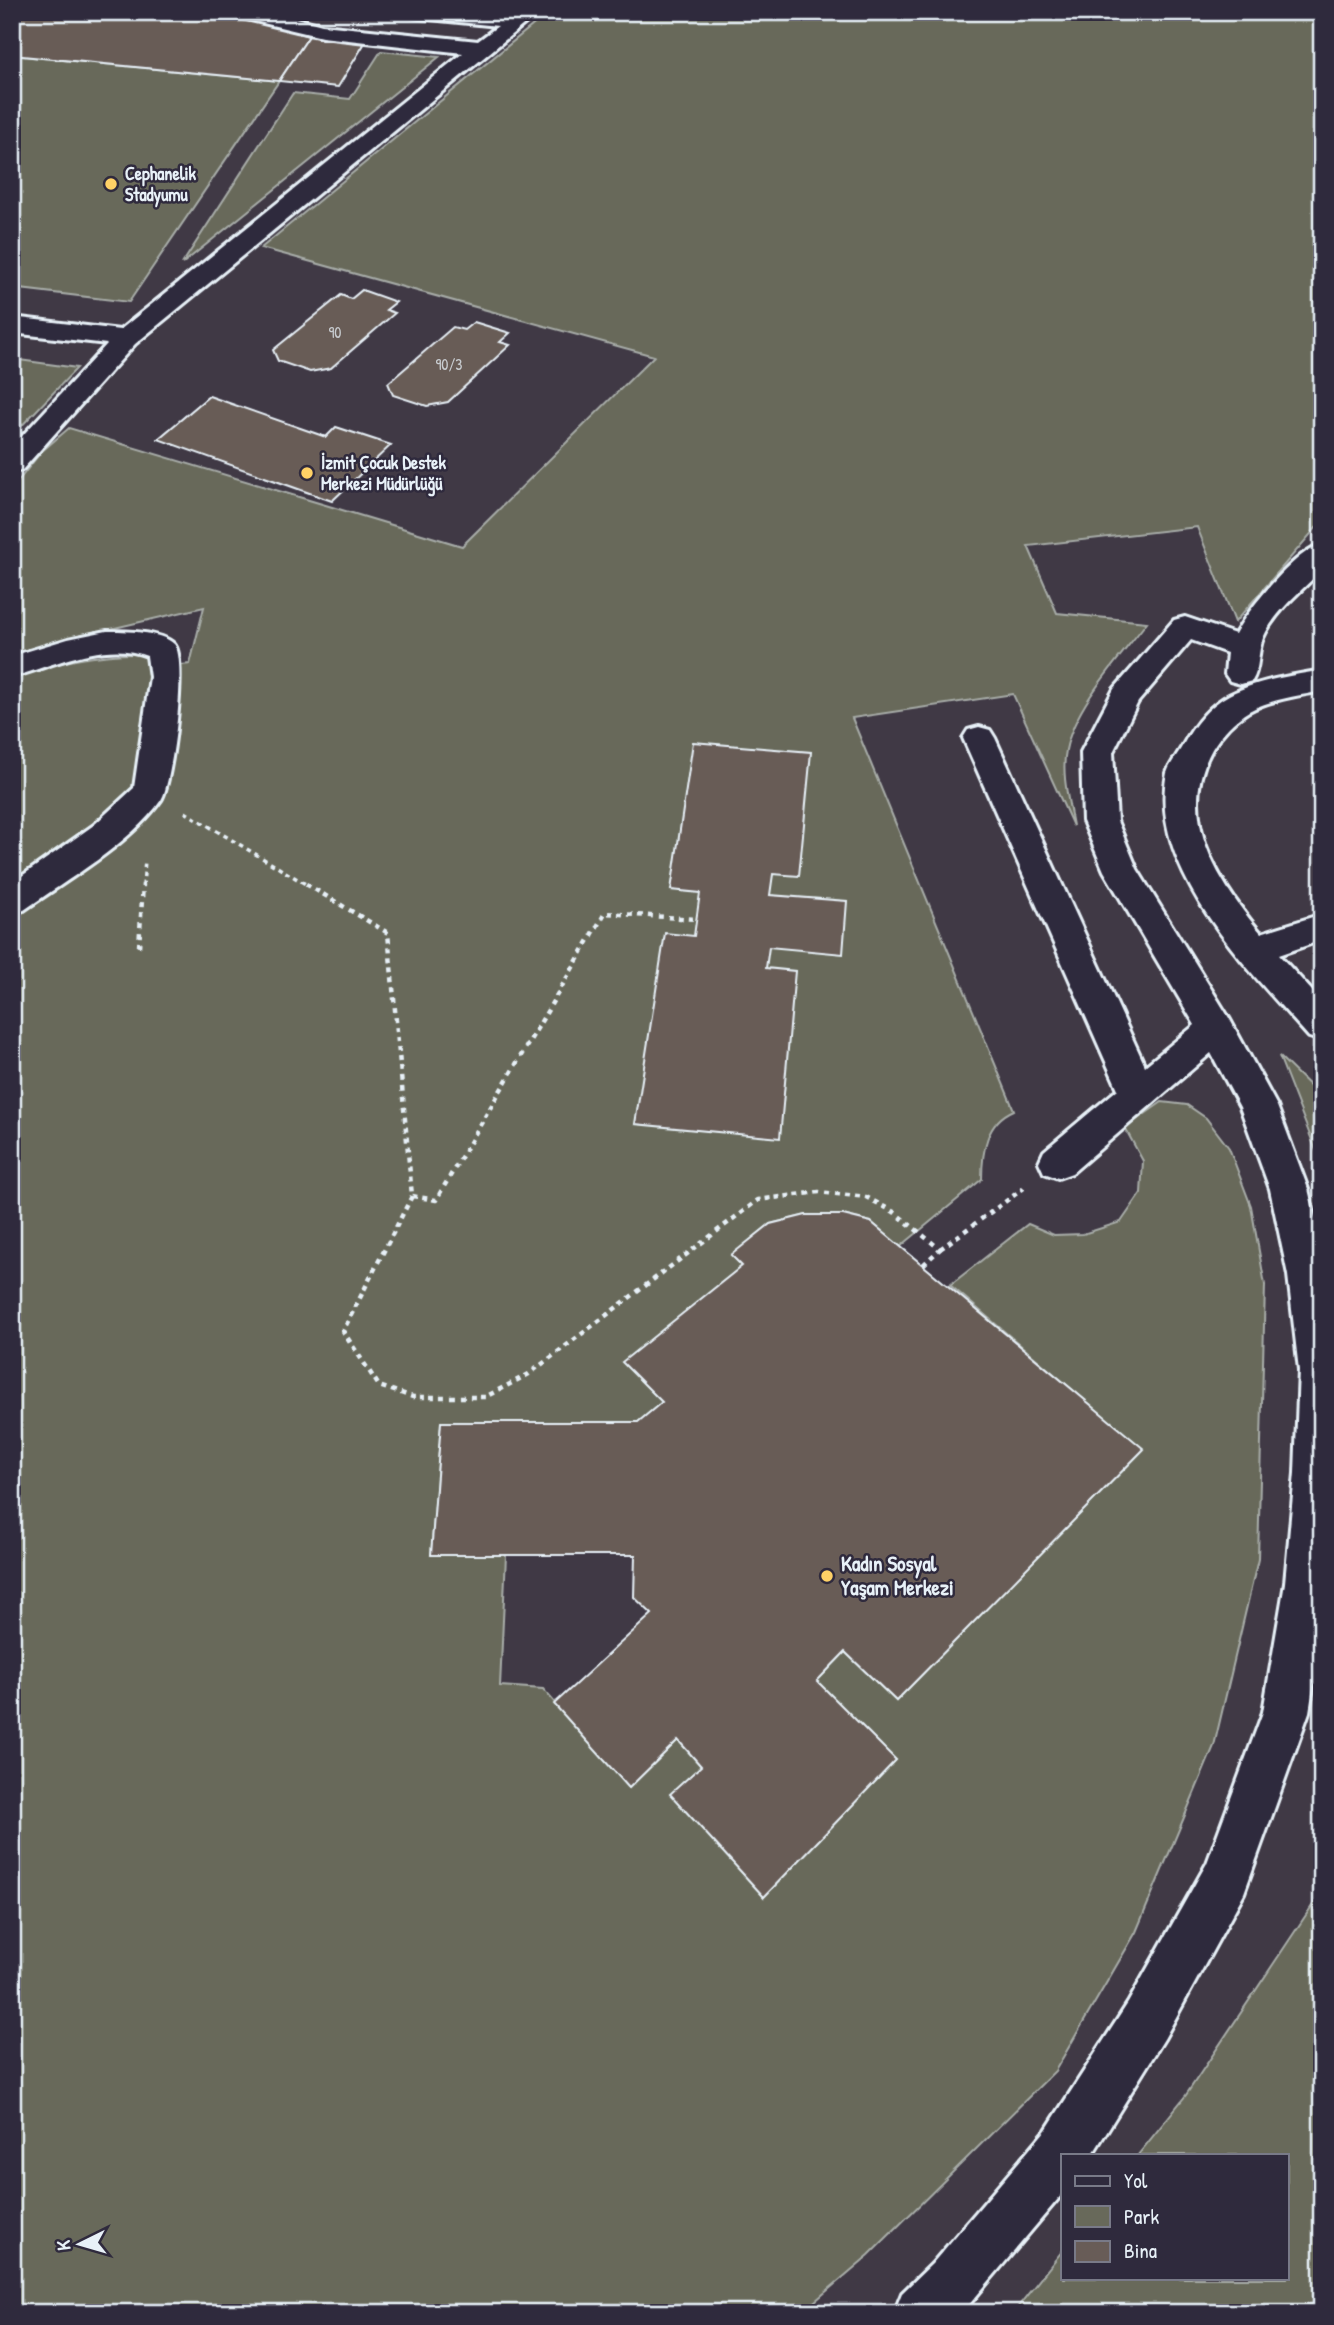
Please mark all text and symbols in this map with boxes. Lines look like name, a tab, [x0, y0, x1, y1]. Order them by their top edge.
place label: Cephanelik Stadyumu	[125, 161, 196, 208]
marker: Cephanelik Stadyumu	[103, 176, 119, 192]
house number: 90	[328, 321, 342, 343]
house number: 90/3	[436, 353, 462, 375]
place label: İzmit Çocuk Destek Merkezi Müdürlüğü	[321, 450, 446, 497]
marker: İzmit Çocuk Destek Merkezi Müdürlüğü	[299, 465, 315, 481]
place label: Kadın Sosyal Yaşam Merkezi	[841, 1549, 954, 1602]
marker: Kadın Sosyal Yaşam Merkezi	[819, 1568, 835, 1584]
legend	[1061, 2154, 1288, 2280]
text: Yol	[1124, 2166, 1148, 2195]
text: Park	[1124, 2202, 1159, 2231]
north arrow	[46, 2210, 116, 2280]
text: Bina	[1124, 2236, 1157, 2265]
text: K	[50, 2239, 76, 2252]

